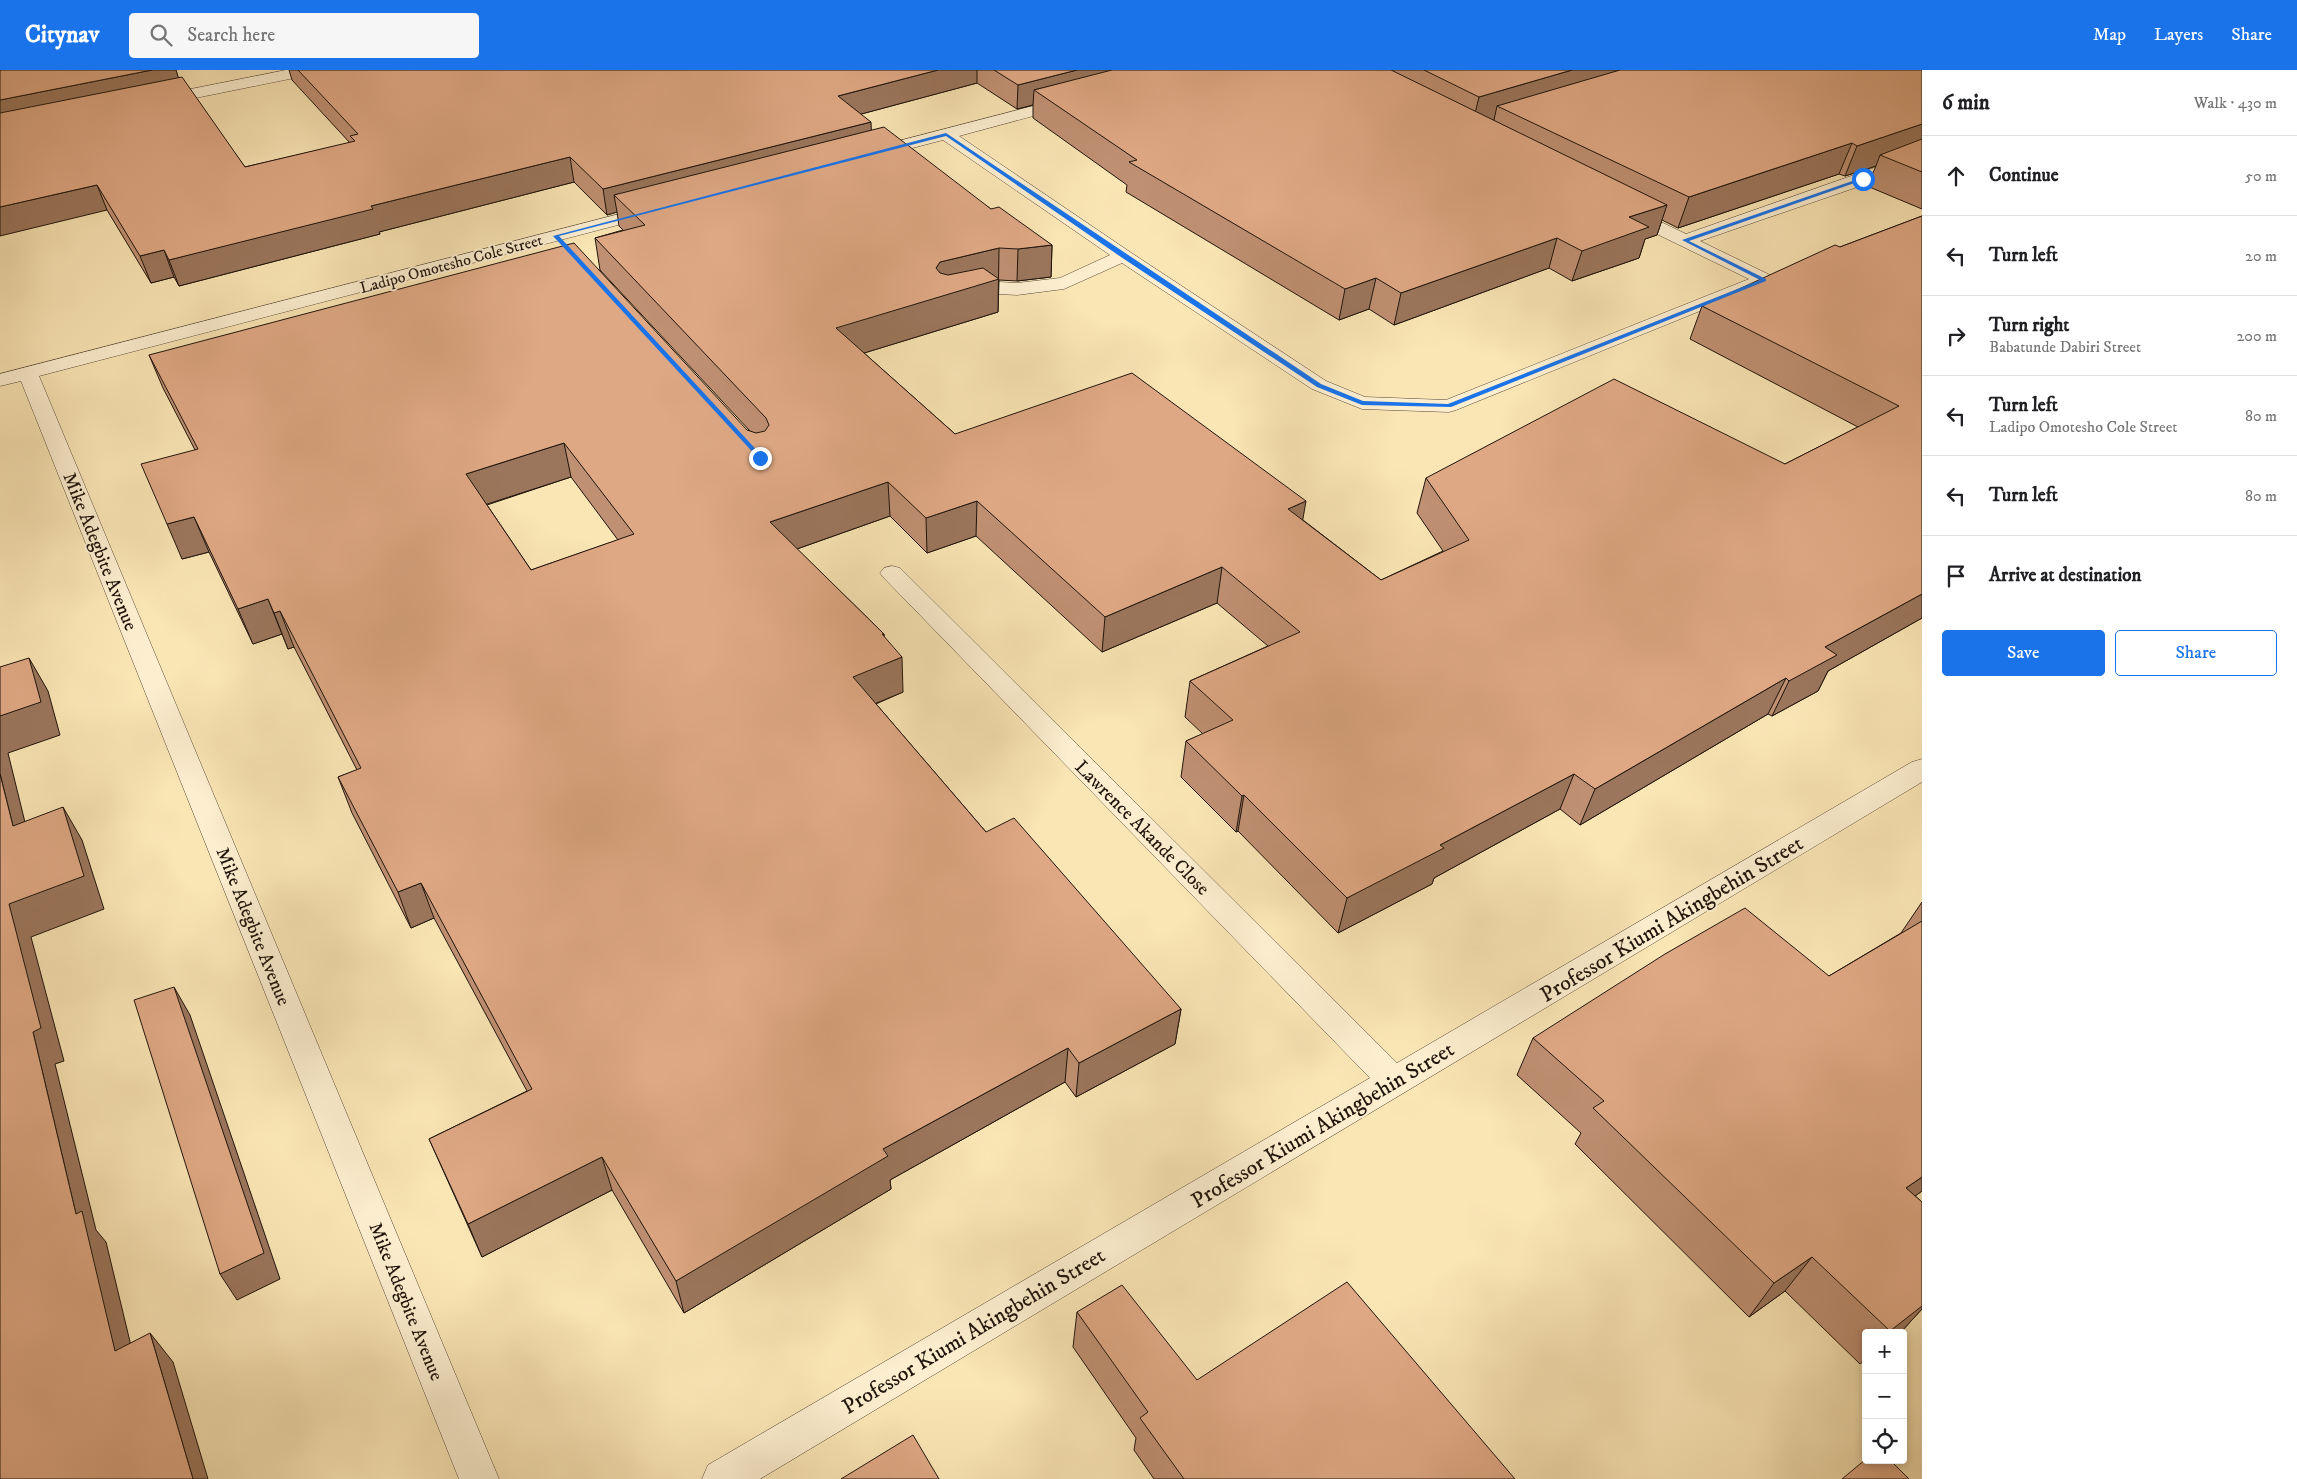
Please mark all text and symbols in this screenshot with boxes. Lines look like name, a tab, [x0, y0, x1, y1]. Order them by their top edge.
search box	[129, 13, 479, 58]
text: Citynav	[25, 20, 99, 50]
icon: search	[147, 21, 175, 49]
text: Search here	[187, 24, 275, 47]
text: Map	[2093, 24, 2126, 46]
text: Layers	[2154, 24, 2203, 46]
text: Share	[2231, 24, 2272, 46]
text: 6 min	[1942, 90, 1990, 116]
text: Walk · 430 m	[2194, 93, 2277, 113]
icon: ahead	[1942, 162, 1970, 190]
text: Continue	[1989, 164, 2059, 187]
text: 50 m	[2245, 166, 2277, 186]
route start	[1852, 168, 1875, 191]
street label: Ladipo Omotesho Cole Street	[358, 230, 545, 298]
icon: left	[1942, 242, 1970, 270]
text: Turn left	[1989, 244, 2058, 267]
text: 20 m	[2245, 246, 2277, 266]
text: Turn right	[1989, 314, 2069, 337]
icon: right	[1942, 322, 1970, 350]
text: 200 m	[2236, 326, 2277, 346]
text: Babatunde Dabiri Street	[1989, 337, 2141, 357]
text: Turn left	[1989, 394, 2058, 417]
icon: left	[1942, 402, 1970, 430]
text: 80 m	[2245, 406, 2277, 426]
text: Ladipo Omotesho Cole Street	[1989, 417, 2177, 437]
route end	[749, 447, 772, 470]
street label: Mike Adegbite Avenue	[57, 469, 142, 634]
icon: left	[1942, 482, 1970, 510]
text: Turn left	[1989, 484, 2058, 507]
text: 80 m	[2245, 486, 2277, 506]
icon: arrive	[1942, 562, 1970, 590]
text: Arrive at destination	[1989, 564, 2141, 587]
button: Save	[1942, 630, 2105, 676]
button: Share	[2115, 630, 2277, 676]
street label: Lawrence Akande Close	[1070, 756, 1214, 900]
street label: Professor Kiumi Akingbehin Street	[1535, 830, 1808, 1009]
street label: Mike Adegbite Avenue	[210, 844, 295, 1009]
street label: Professor Kiumi Akingbehin Street	[1186, 1036, 1459, 1215]
street label: Mike Adegbite Avenue	[363, 1219, 448, 1384]
street label: Professor Kiumi Akingbehin Street	[837, 1242, 1110, 1421]
map controls	[1862, 1329, 1907, 1464]
button: +	[1862, 1329, 1907, 1374]
button: −	[1862, 1374, 1907, 1419]
button: locate	[1862, 1419, 1907, 1464]

